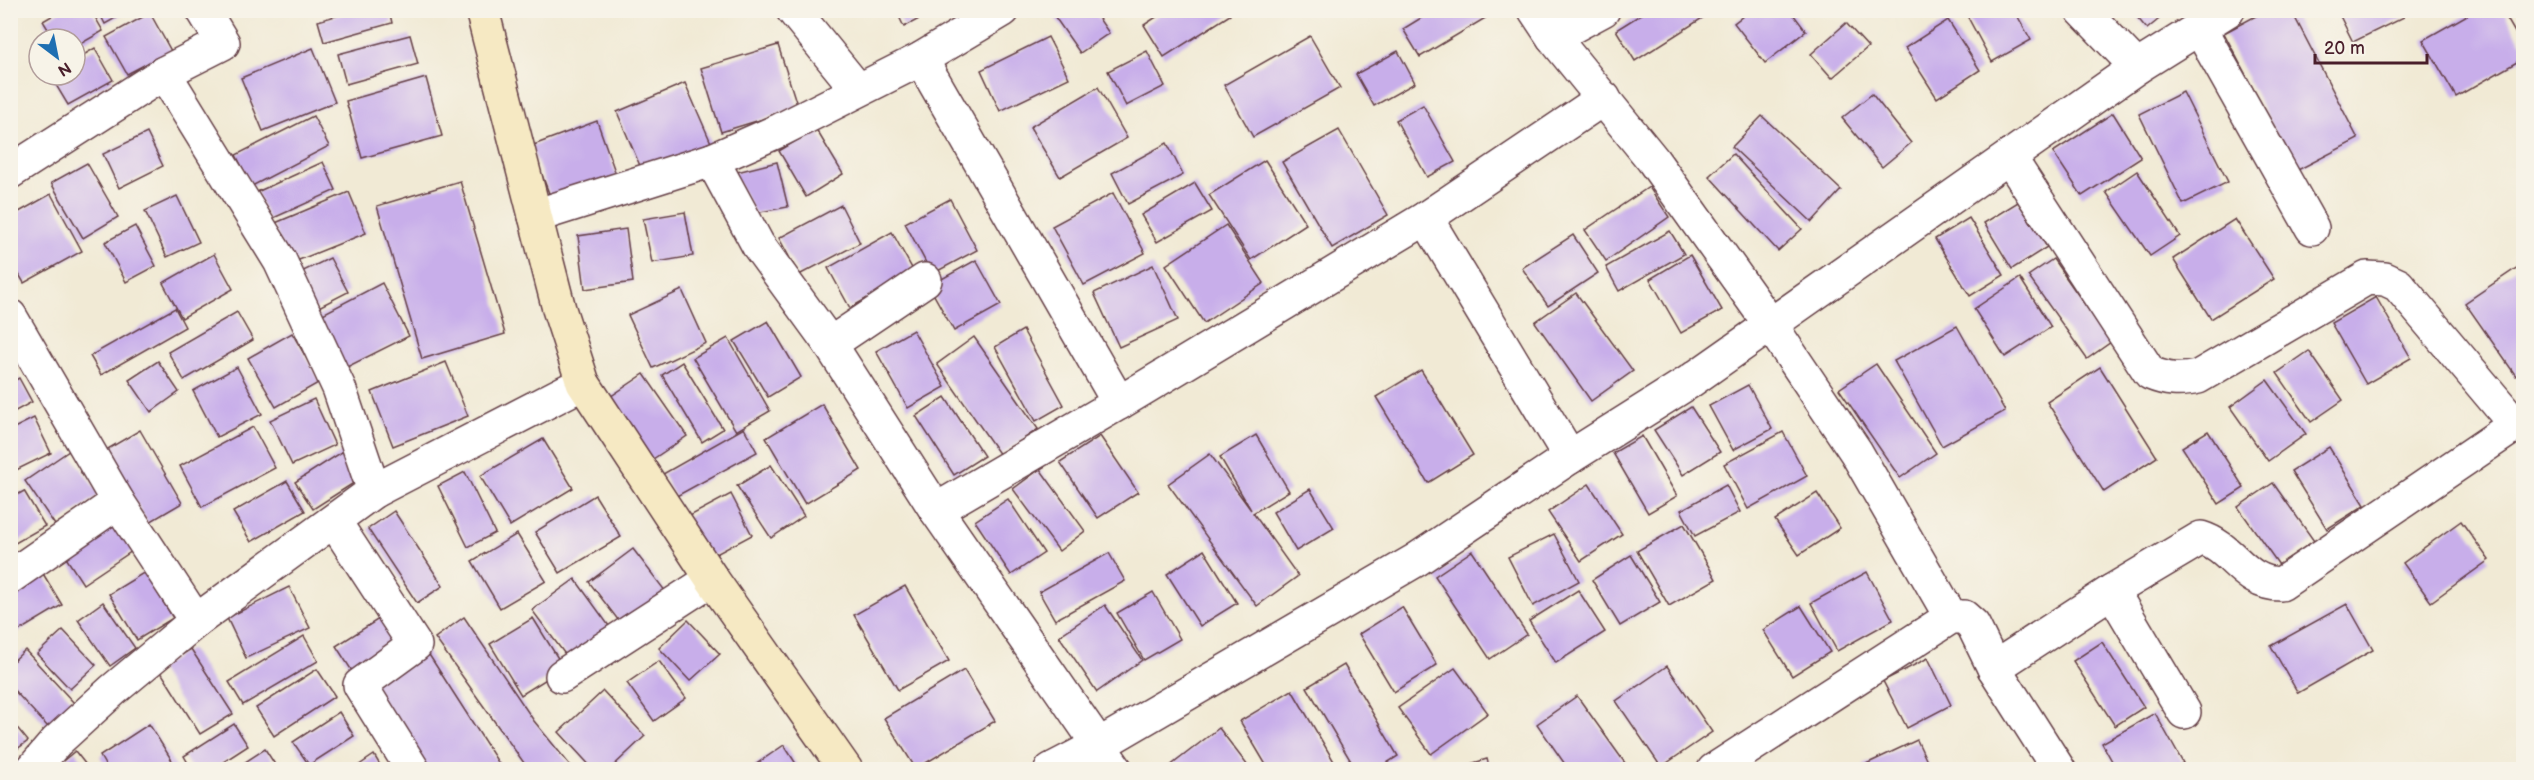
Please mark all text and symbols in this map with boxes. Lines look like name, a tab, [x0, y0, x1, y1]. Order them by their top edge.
north arrow	[27, 27, 87, 87]
scale bar	[2315, 27, 2428, 65]
text: 20 m	[2324, 38, 2365, 59]
text: N	[54, 57, 74, 80]

